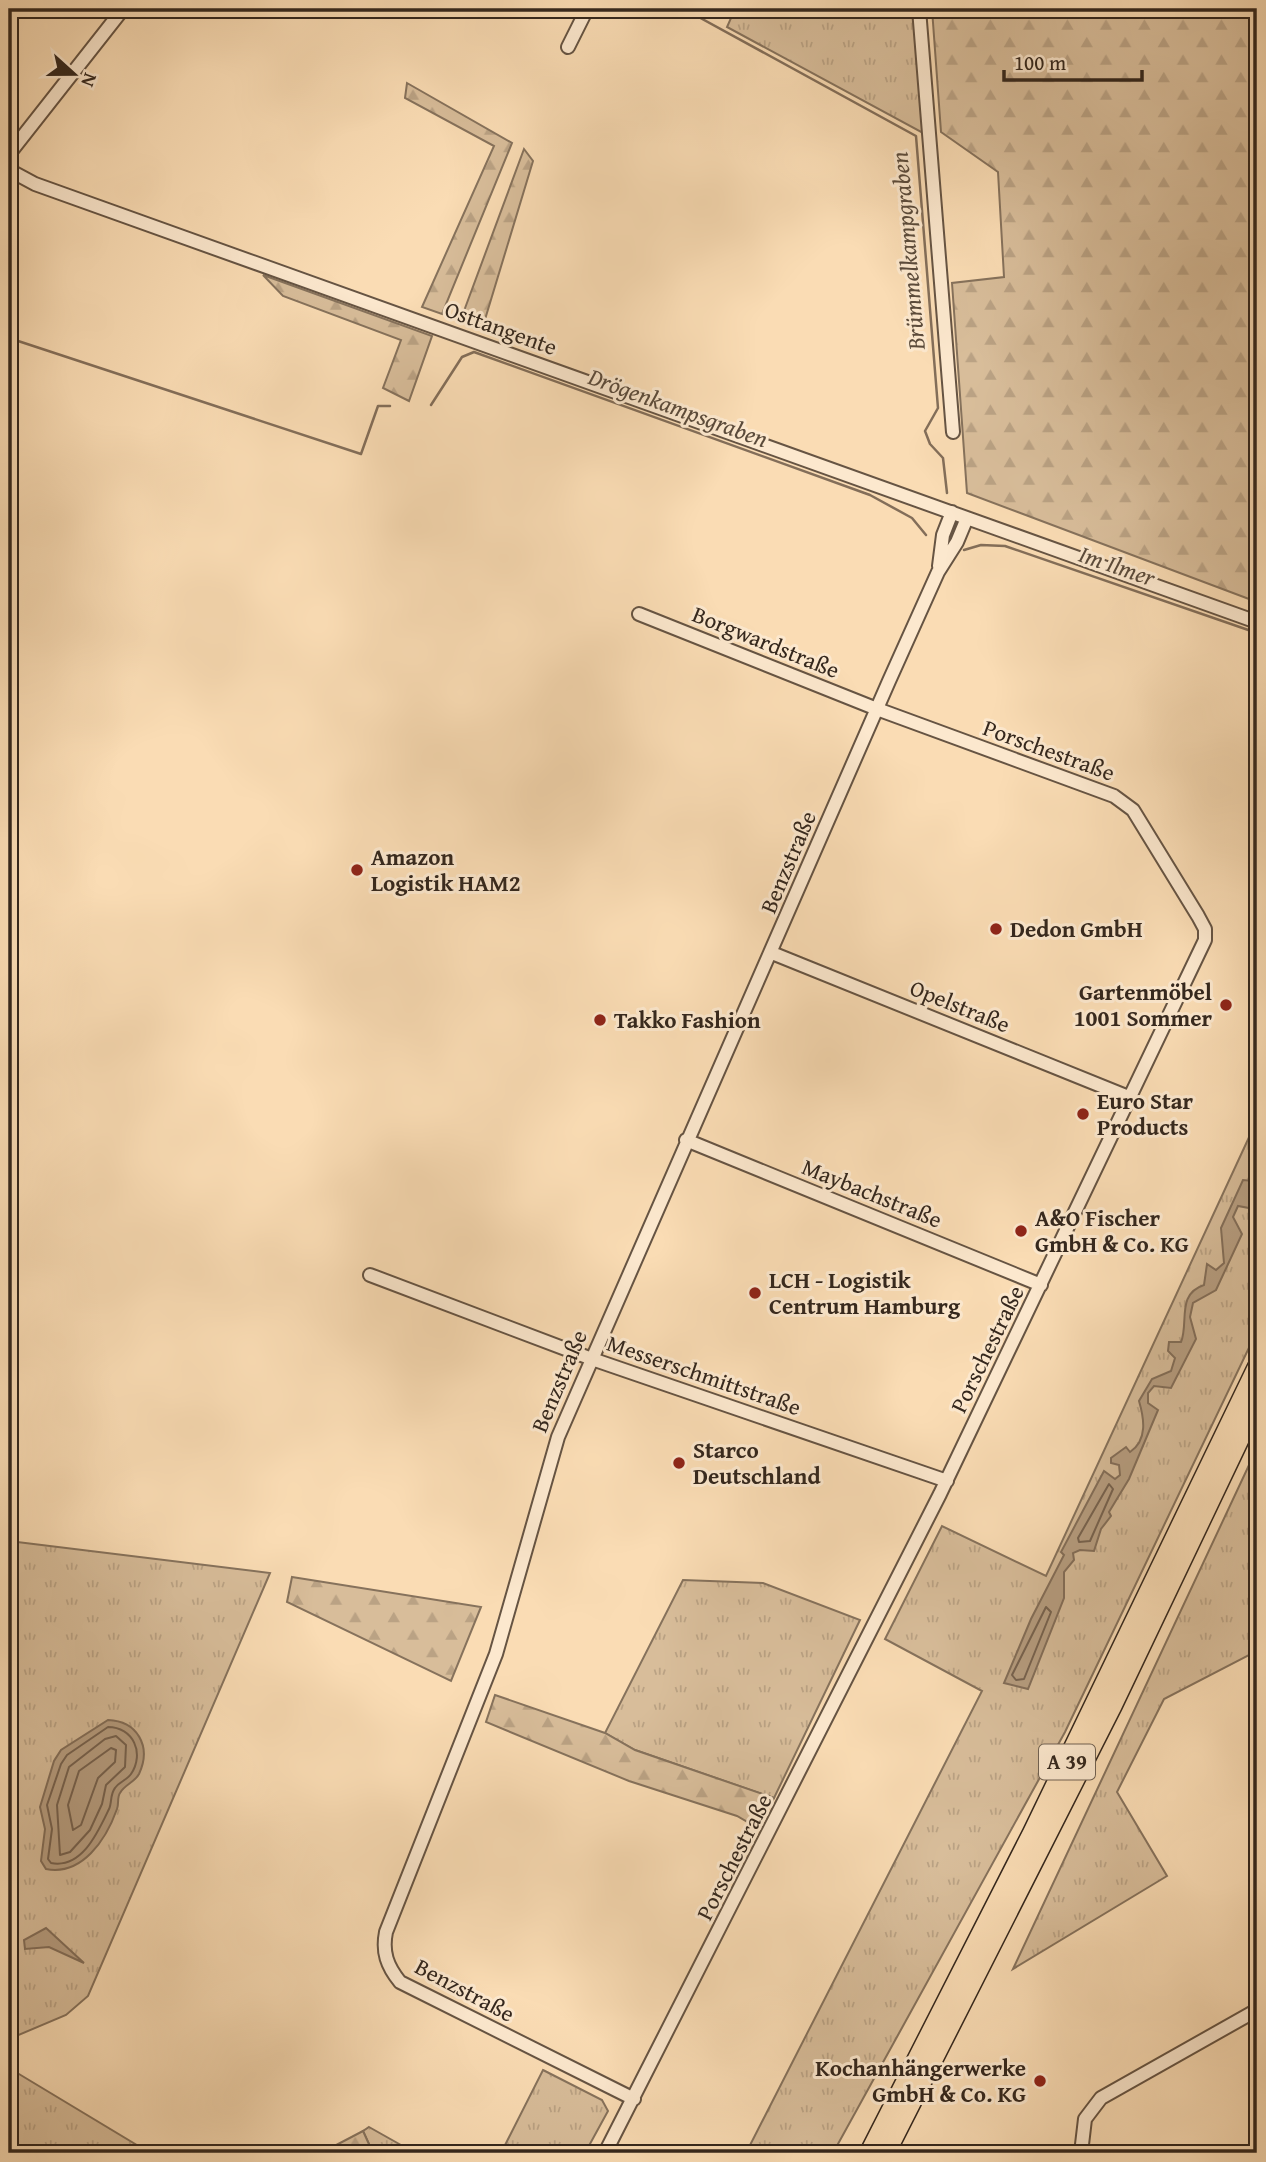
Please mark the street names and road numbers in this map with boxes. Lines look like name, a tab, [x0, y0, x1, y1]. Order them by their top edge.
street label: Osttangente	[440, 292, 562, 363]
street label: Borgwardstraße	[688, 597, 845, 686]
street label: Porschestraße	[979, 710, 1120, 789]
street label: Benzstraße	[751, 805, 824, 918]
street label: Opelstraße	[905, 971, 1015, 1041]
street label: Maybachstraße	[797, 1149, 947, 1236]
street label: Porschestraße	[941, 1280, 1032, 1418]
street label: Benzstraße	[522, 1324, 595, 1437]
street label: Messerschmittstraße	[603, 1326, 806, 1423]
road number: A 39	[1039, 1744, 1095, 1780]
street label: Porschestraße	[688, 1788, 780, 1926]
street label: Benzstraße	[410, 1950, 521, 2030]

